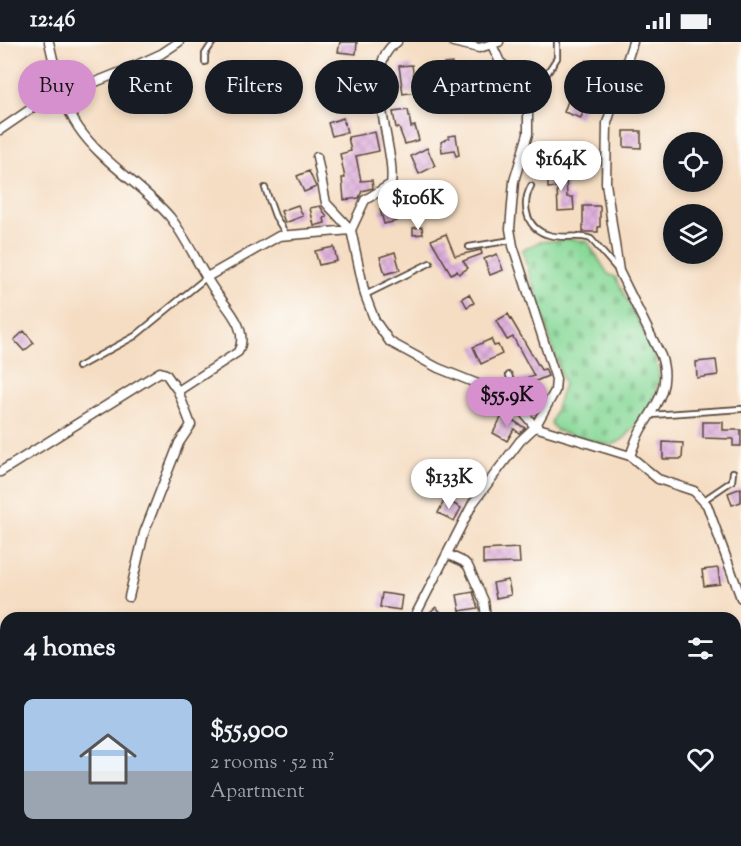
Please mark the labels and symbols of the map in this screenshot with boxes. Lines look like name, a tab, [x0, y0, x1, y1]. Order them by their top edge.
pin: $164K	[519, 141, 603, 192]
pin: $106K	[376, 180, 460, 231]
pin: $55.9K	[458, 377, 556, 428]
pin: $133K	[407, 459, 491, 510]

